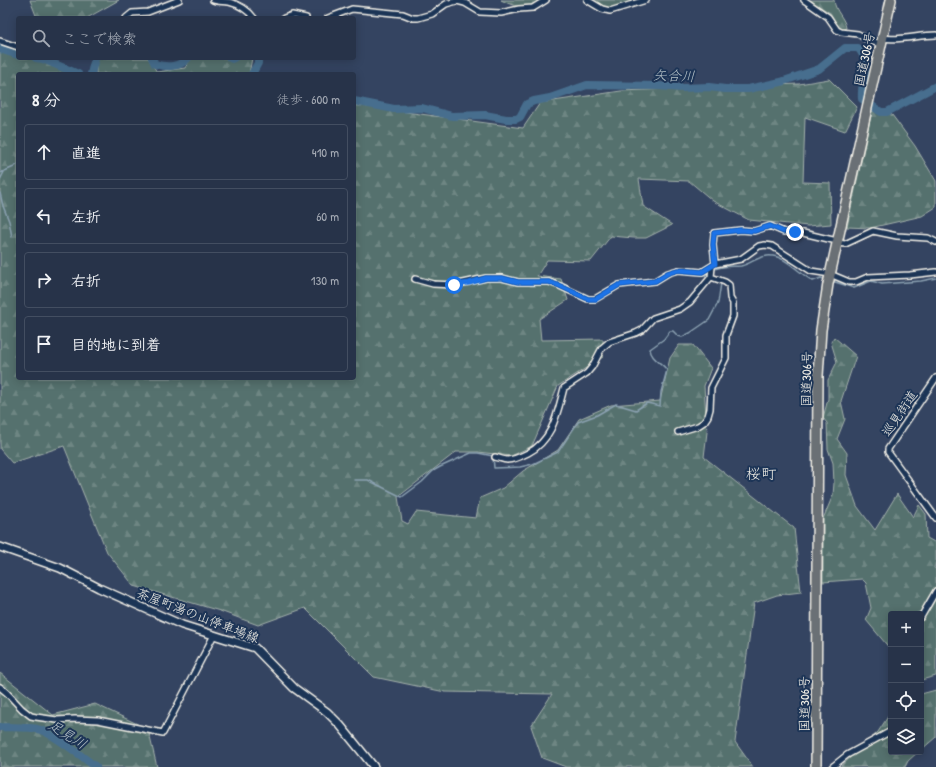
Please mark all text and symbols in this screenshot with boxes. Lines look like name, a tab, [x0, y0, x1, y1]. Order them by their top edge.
search box	[16, 16, 356, 60]
icon: search	[30, 27, 52, 49]
text: ここで検索	[62, 28, 137, 49]
street label: 国道306号	[849, 30, 879, 88]
water label: 矢合川	[653, 65, 695, 85]
text: 8 分	[32, 88, 60, 111]
text: 徒歩 · 600 m	[277, 90, 340, 108]
icon: ahead	[33, 141, 55, 163]
text: 直進	[71, 142, 101, 163]
text: 410 m	[312, 143, 339, 161]
icon: left	[33, 205, 55, 227]
text: 左折	[71, 206, 101, 227]
text: 60 m	[316, 207, 339, 225]
route end	[786, 223, 804, 241]
icon: right	[33, 269, 55, 291]
text: 右折	[71, 270, 101, 291]
text: 130 m	[311, 271, 339, 289]
route start	[445, 276, 463, 294]
icon: arrive	[33, 333, 55, 355]
text: 目的地に到着	[71, 334, 161, 355]
street label: 国道306号	[797, 351, 815, 407]
street label: 巡見街道	[877, 386, 921, 440]
district label: 桜町	[746, 463, 777, 484]
street label: 茶屋町湯の山停車場線	[134, 583, 263, 647]
map controls	[888, 611, 924, 755]
button: +	[888, 611, 924, 647]
button: −	[888, 647, 924, 683]
street label: 国道306号	[795, 676, 813, 732]
button: locate	[888, 683, 924, 719]
water label: 足見川	[45, 715, 91, 753]
button: layers	[888, 719, 924, 755]

